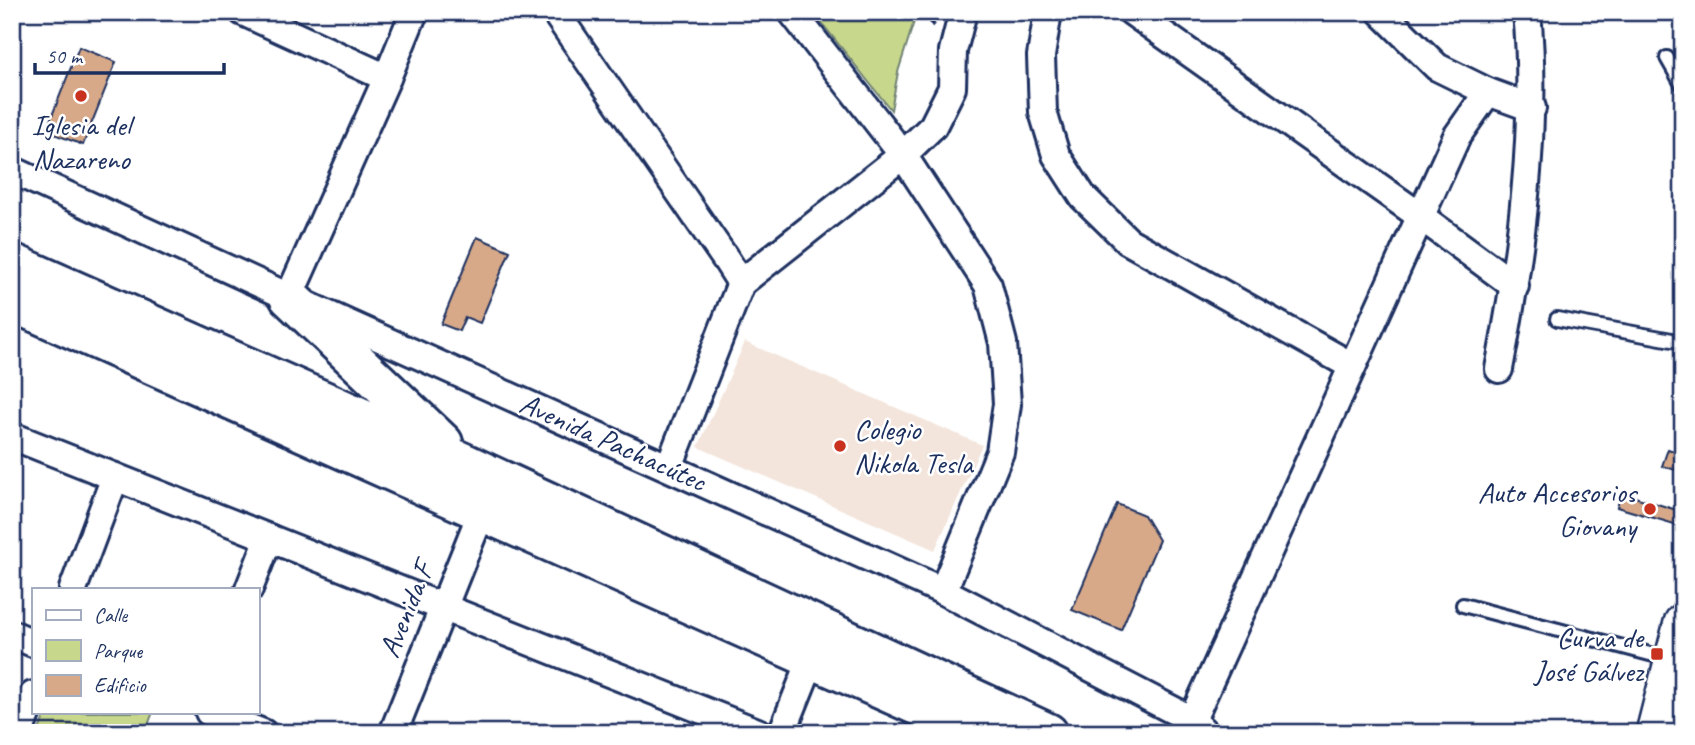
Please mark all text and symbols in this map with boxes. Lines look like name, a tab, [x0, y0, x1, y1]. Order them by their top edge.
scale bar	[35, 32, 224, 76]
text: 50 m	[46, 43, 84, 69]
marker: Iglesia del Nazareno	[73, 88, 89, 104]
place label: Iglesia del Nazareno	[31, 106, 136, 178]
street label: Avenida Pachacútec	[514, 384, 713, 501]
place label: Colegio Nikola Tesla	[854, 410, 974, 482]
marker: Colegio Nikola Tesla	[832, 438, 848, 454]
place label: Auto Accesorios Giovany	[1478, 473, 1639, 545]
marker: Auto Accesorios Giovany	[1642, 501, 1658, 517]
street label: Avenida F	[370, 551, 444, 663]
legend	[32, 588, 259, 714]
text: Calle	[94, 602, 128, 628]
place label: Curva de José Gálvez	[1532, 618, 1645, 690]
text: Parque	[94, 638, 143, 664]
marker: Curva de José Gálvez	[1649, 646, 1665, 662]
text: Edificio	[94, 672, 147, 698]

